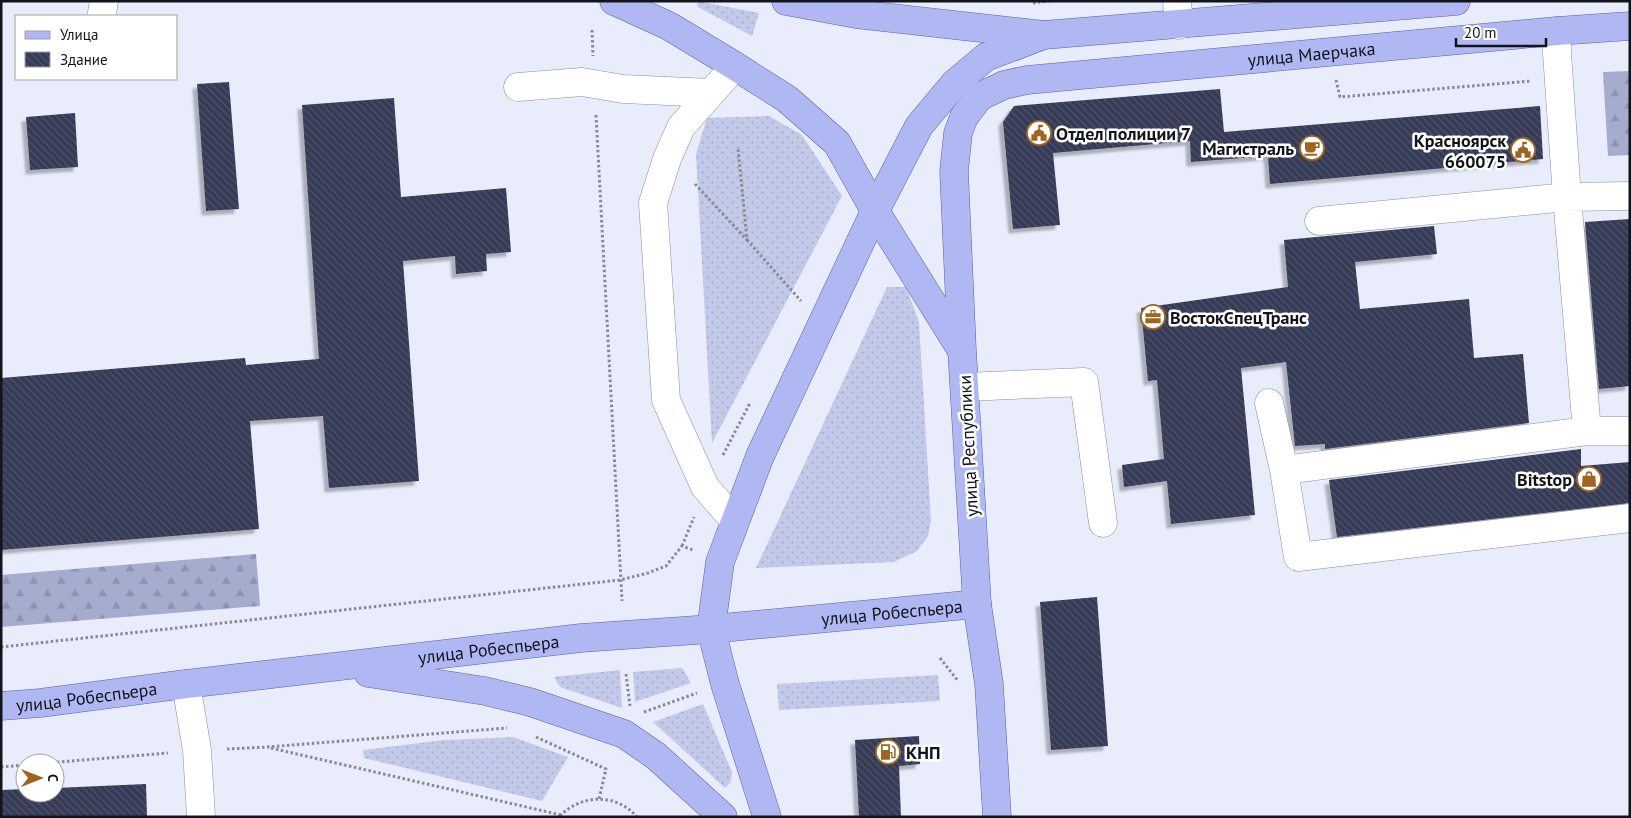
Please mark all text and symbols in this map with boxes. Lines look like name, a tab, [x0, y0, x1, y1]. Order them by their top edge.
legend	[15, 15, 178, 80]
scale bar	[1456, 15, 1546, 47]
text: 20 m	[1464, 23, 1497, 42]
text: Улица	[60, 25, 98, 44]
street label: улица Маерчака	[1247, 36, 1376, 71]
text: Здание	[60, 50, 108, 69]
public building icon: Отдел полиции 7	[1026, 120, 1052, 146]
place label: Отдел полиции 7	[1056, 122, 1191, 145]
place label: Красноярск 660075	[1414, 129, 1506, 173]
cafe icon: Магистраль	[1299, 135, 1325, 161]
place label: Магистраль	[1202, 137, 1294, 160]
public building icon: Красноярск 660075	[1510, 137, 1536, 163]
office icon: ВостокСпецТранс	[1140, 304, 1166, 330]
place label: ВостокСпецТранс	[1170, 306, 1307, 329]
street label: улица Республики	[953, 375, 983, 517]
shop icon: Bitstop	[1576, 466, 1602, 492]
place label: Bitstop	[1517, 468, 1572, 491]
street label: улица Робеспьера	[820, 594, 964, 630]
street label: улица Робеспьера	[417, 629, 561, 668]
street label: улица Робеспьера	[15, 676, 158, 716]
fuel station icon: КНП	[875, 739, 901, 765]
place label: КНП	[906, 741, 940, 764]
north arrow	[15, 753, 65, 803]
text: С	[44, 774, 62, 782]

